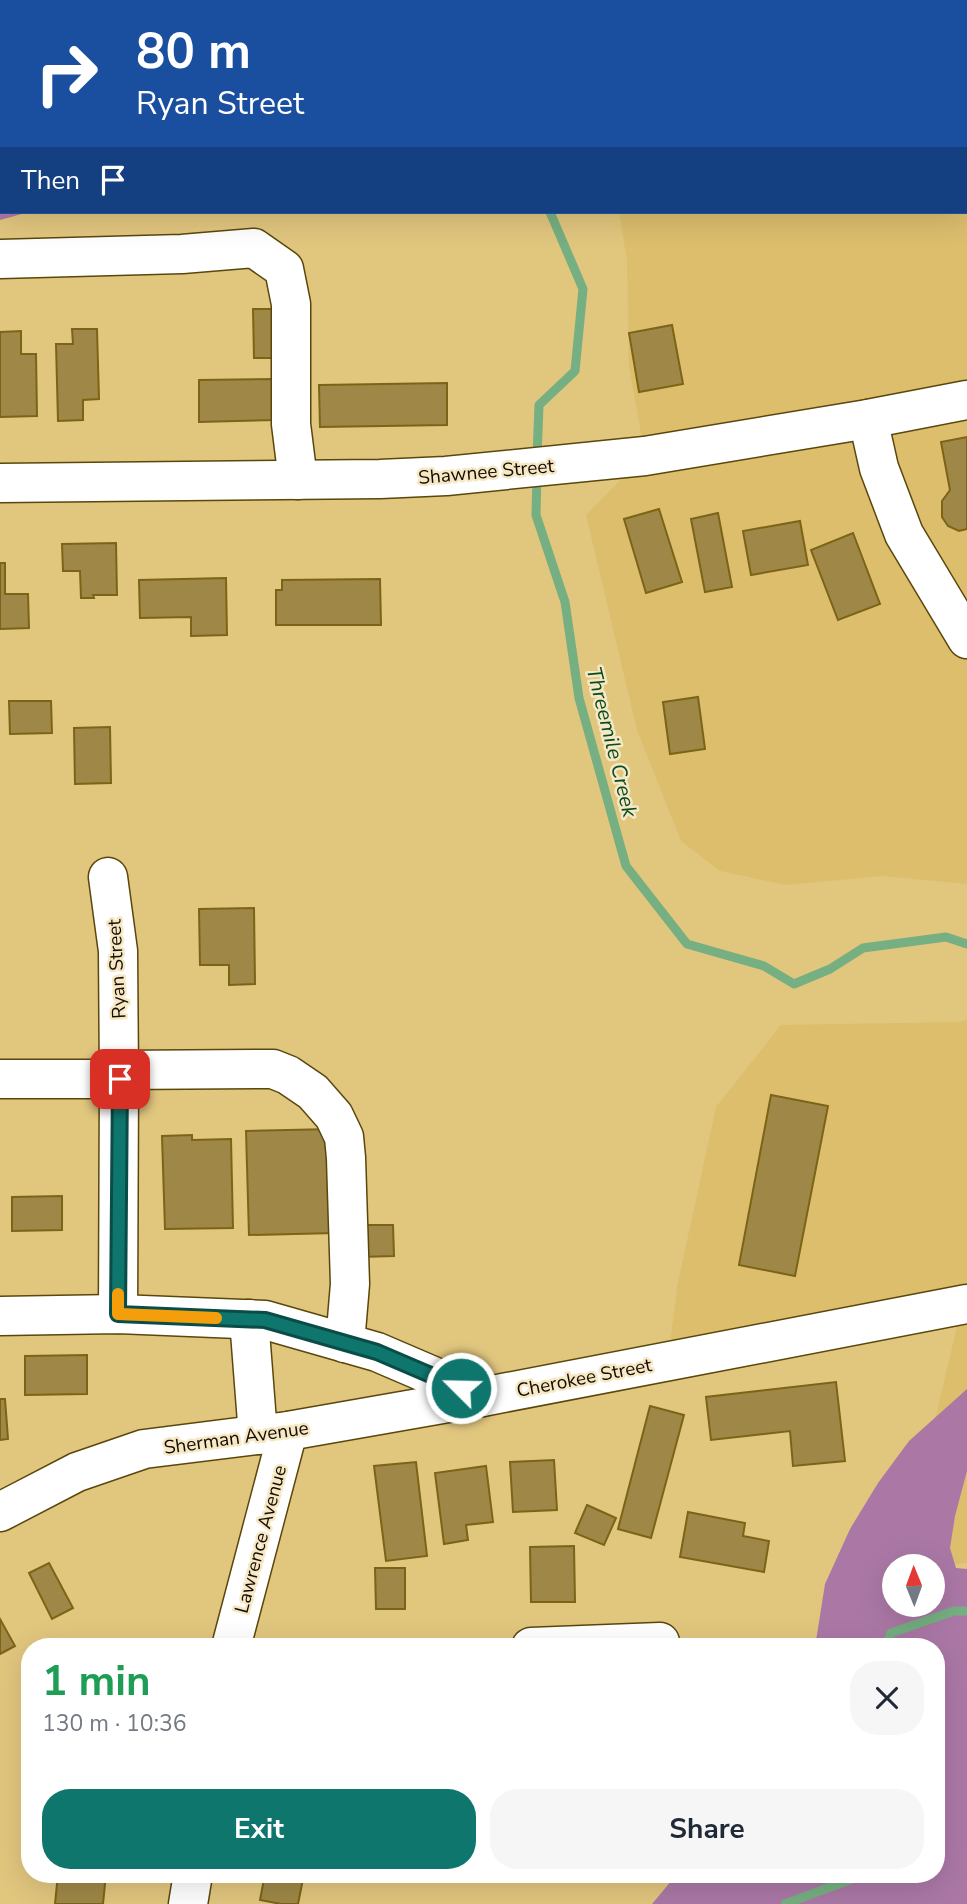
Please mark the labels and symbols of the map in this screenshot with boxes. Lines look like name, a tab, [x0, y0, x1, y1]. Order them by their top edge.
street label: Shawnee Street	[417, 453, 555, 491]
water label: Threemile Creek	[580, 664, 644, 821]
street label: Ryan Street	[101, 918, 133, 1019]
pin	[90, 1049, 150, 1109]
position arrow	[424, 1351, 498, 1425]
street label: Cherokee Street	[514, 1352, 654, 1404]
street label: Sherman Avenue	[162, 1415, 310, 1461]
street label: Lawrence Avenue	[229, 1462, 293, 1616]
north arrow	[882, 1554, 945, 1617]

